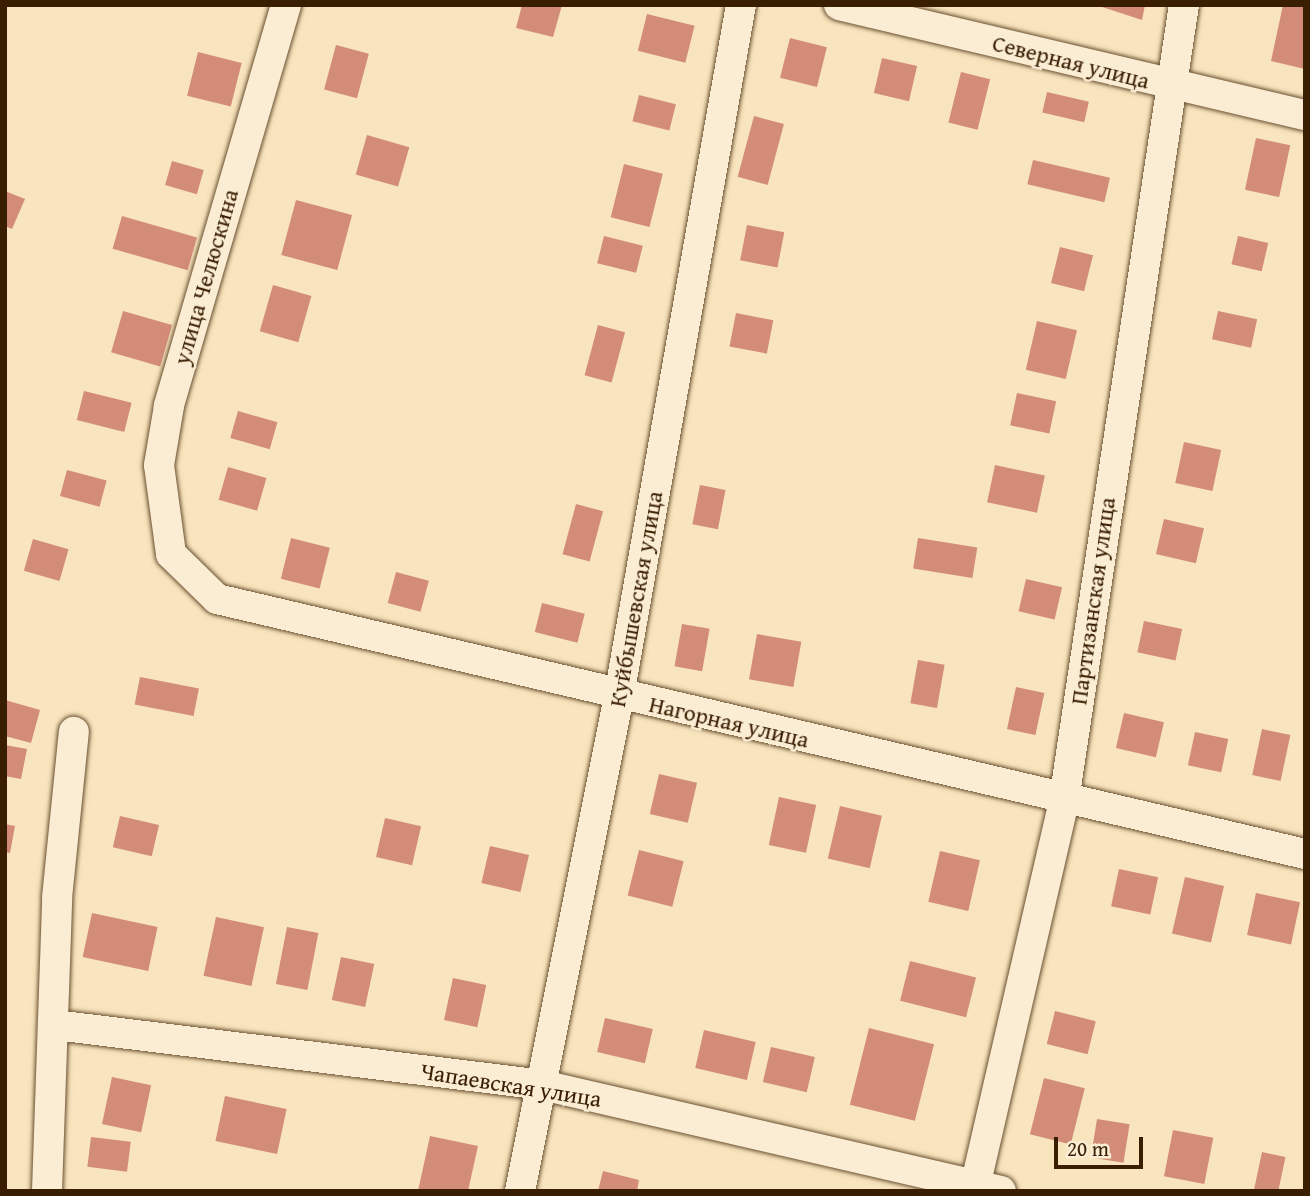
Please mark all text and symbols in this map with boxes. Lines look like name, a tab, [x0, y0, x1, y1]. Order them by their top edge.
street label: Северная улица	[990, 29, 1152, 95]
street label: улица Челюскина	[168, 186, 244, 368]
street label: Куйбышевская улица	[603, 489, 669, 709]
street label: Партизанская улица	[1065, 495, 1121, 707]
street label: Нагорная улица	[646, 690, 812, 754]
street label: Чапаевская улица	[419, 1057, 603, 1113]
scale bar	[1058, 1122, 1147, 1166]
text: 20 m	[1067, 1133, 1109, 1164]

